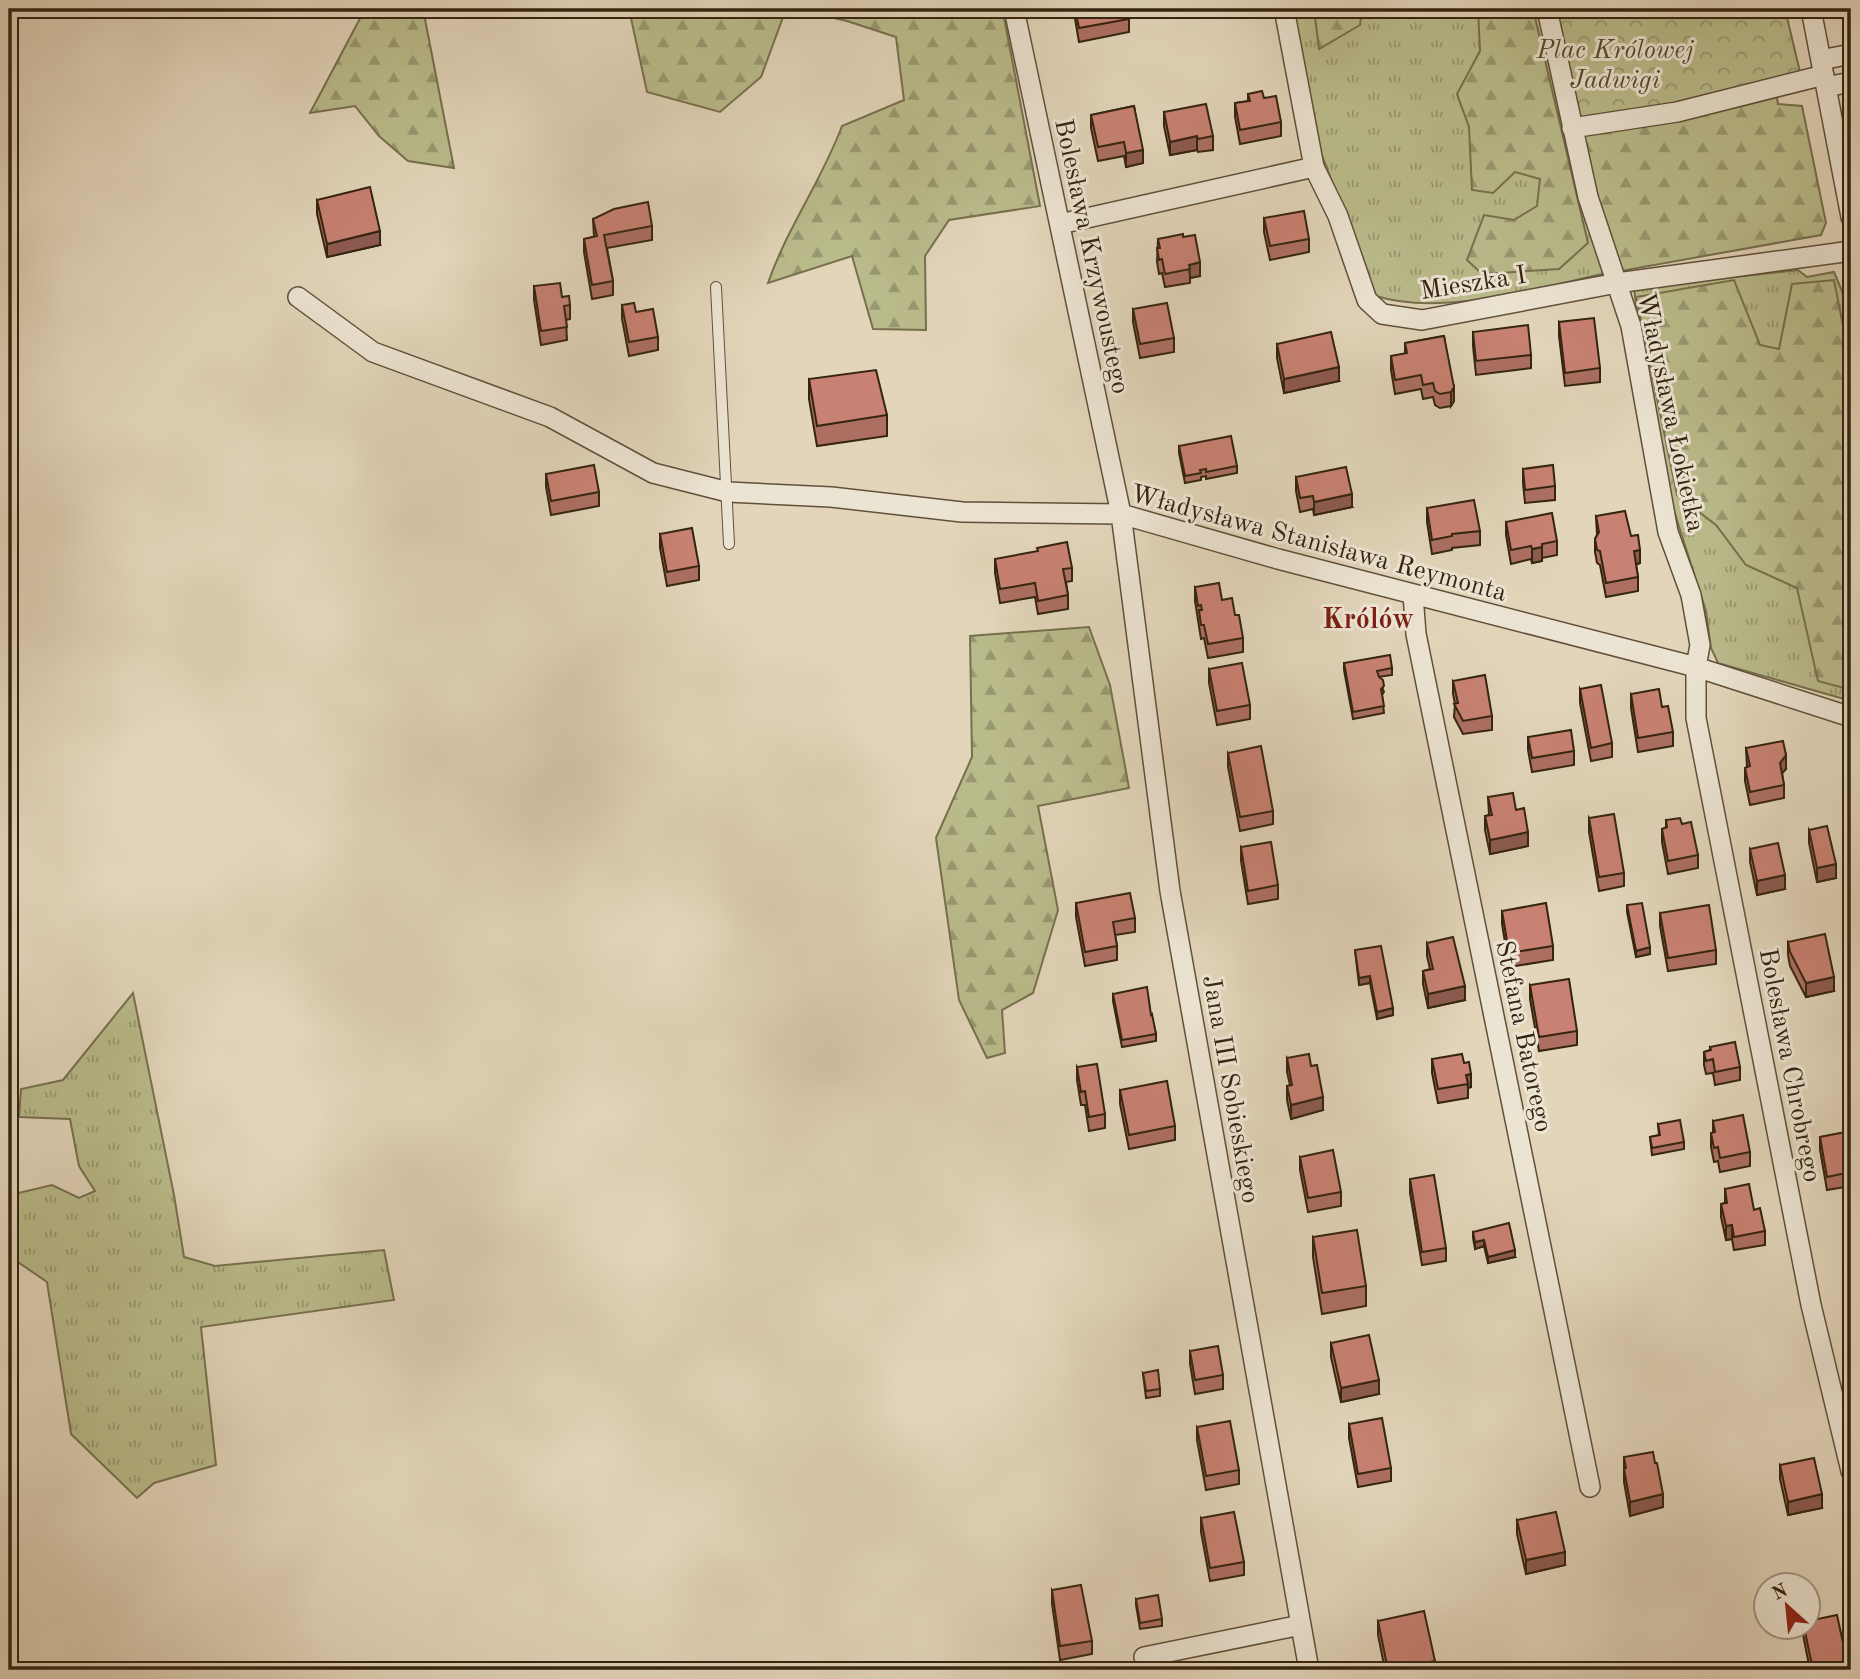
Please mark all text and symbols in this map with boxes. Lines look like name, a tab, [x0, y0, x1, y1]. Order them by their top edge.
park label: Plac Królowej Jadwigi	[1536, 38, 1694, 94]
street label: Bolesława Krzywoustego	[1049, 117, 1133, 396]
street label: Mieszka I	[1418, 263, 1528, 305]
street label: Władysława Łokietka	[1632, 290, 1708, 535]
street label: Władysława Stanisława Reymonta	[1128, 481, 1510, 607]
district label: Królów	[1322, 607, 1414, 635]
street label: Stefana Batorego	[1490, 938, 1556, 1135]
street label: Bolesława Chrobrego	[1754, 946, 1824, 1185]
street label: Jana III Sobieskiego	[1197, 973, 1263, 1205]
north arrow	[1752, 1570, 1822, 1640]
text: N	[1770, 1581, 1792, 1605]

